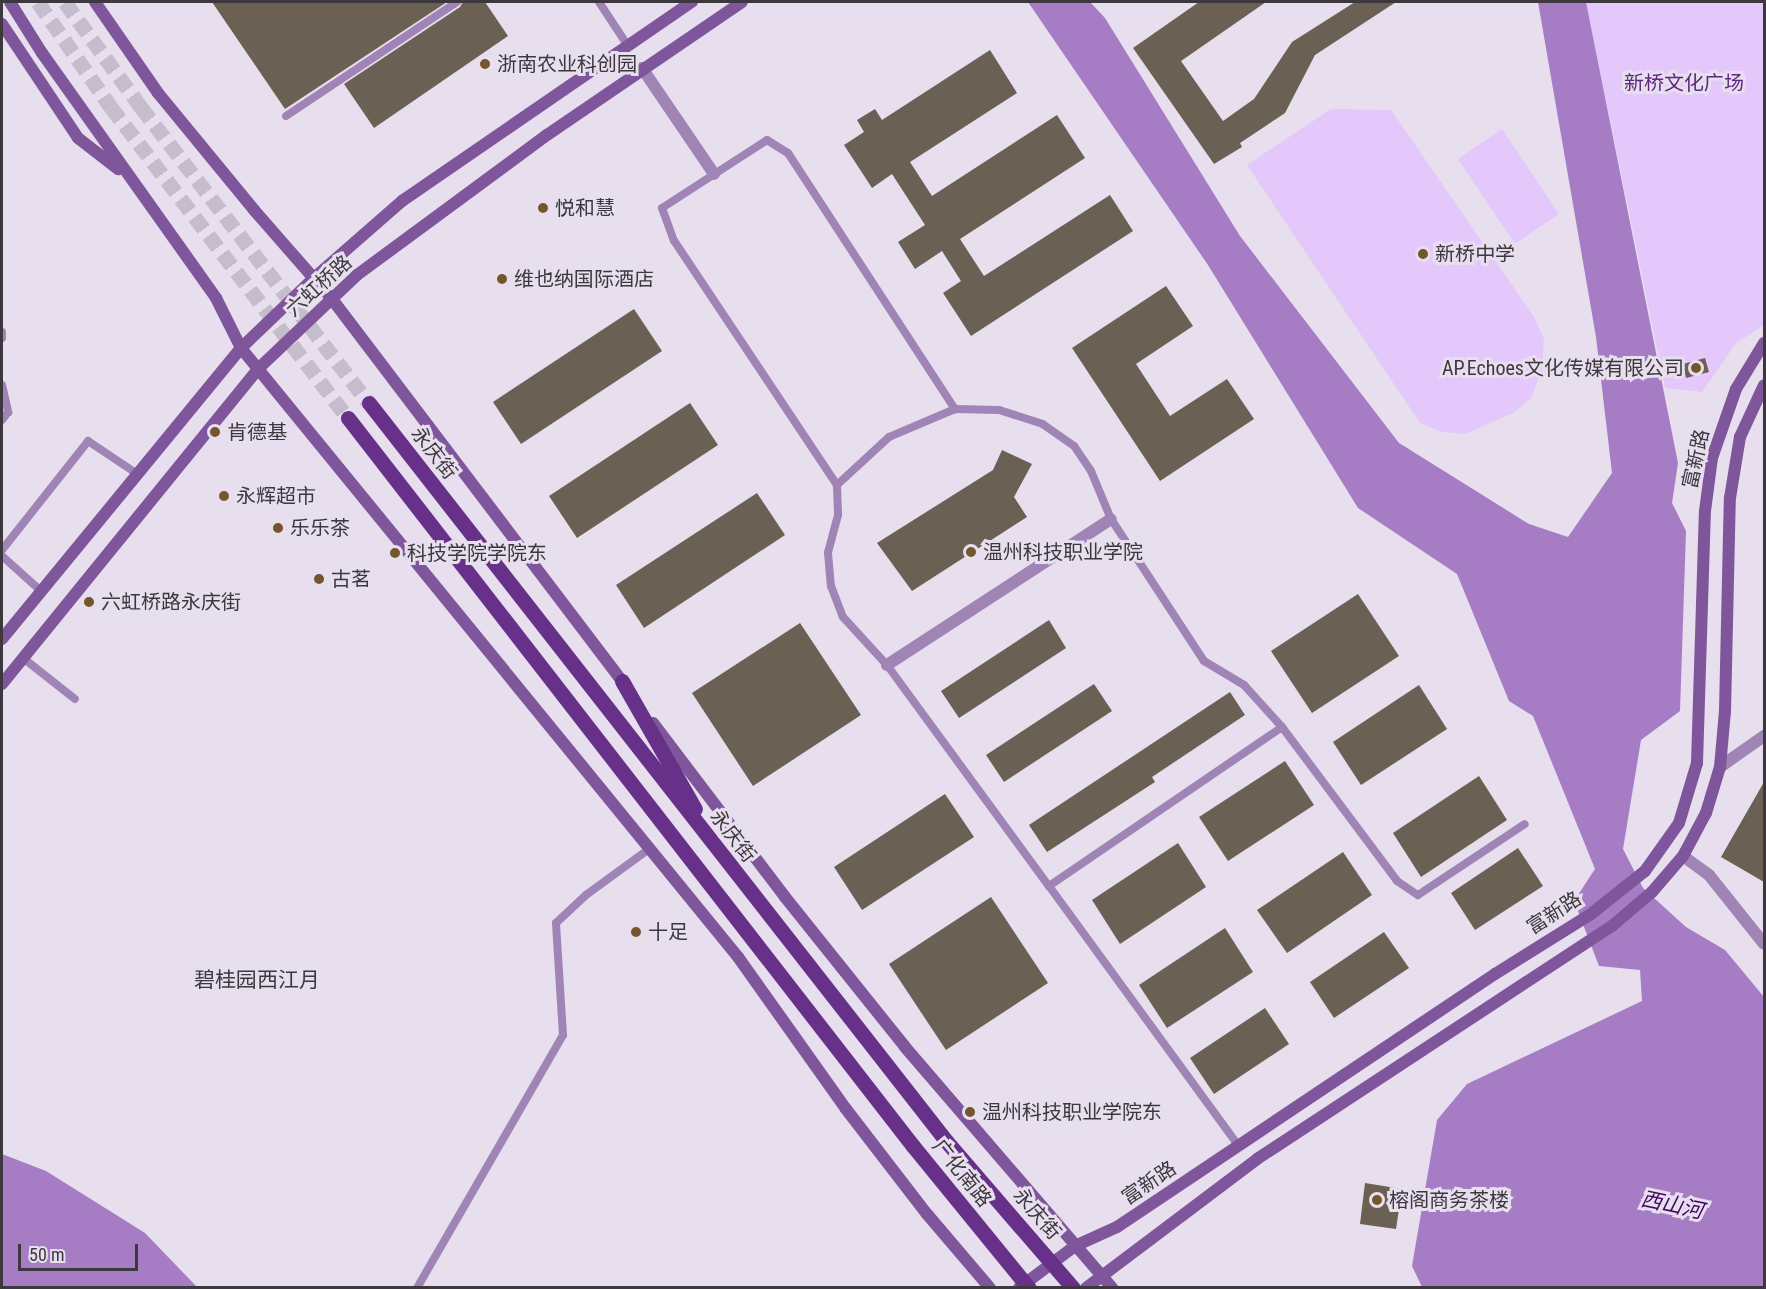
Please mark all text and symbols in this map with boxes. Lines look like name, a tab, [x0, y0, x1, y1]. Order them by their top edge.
place label: 浙南农业科创园	[497, 52, 637, 76]
marker: 浙南农业科创园	[478, 57, 492, 71]
park label: 新桥文化广场	[1624, 71, 1744, 95]
place label: 悦和慧	[555, 196, 615, 220]
marker: 悦和慧	[536, 201, 550, 215]
place label: 新桥中学	[1435, 242, 1515, 266]
marker: 新桥中学	[1416, 247, 1430, 261]
street label: 六虹桥路	[281, 250, 357, 322]
place label: 维也纳国际酒店	[514, 267, 654, 291]
marker: 维也纳国际酒店	[495, 272, 509, 286]
place label: AP.Echoes文化传媒有限公司	[1442, 356, 1684, 380]
marker: AP.Echoes文化传媒有限公司	[1689, 361, 1703, 375]
place label: 肯德基	[227, 420, 287, 444]
street label: 永庆街	[406, 422, 462, 484]
marker: 肯德基	[208, 425, 222, 439]
street label: 富新路	[1678, 427, 1714, 491]
place label: 永辉超市	[236, 484, 316, 508]
marker: 永辉超市	[217, 489, 231, 503]
place label: 乐乐茶	[290, 516, 350, 540]
marker: 乐乐茶	[271, 521, 285, 535]
place label: 温州科技职业学院	[983, 540, 1143, 564]
place label: 科技学院学院东	[407, 541, 547, 565]
marker: 温州科技职业学院	[964, 545, 978, 559]
marker: 科技学院学院东	[388, 546, 402, 560]
place label: 古茗	[331, 567, 371, 591]
marker: 古茗	[312, 572, 326, 586]
place label: 六虹桥路永庆街	[101, 590, 241, 614]
marker: 六虹桥路永庆街	[82, 595, 96, 609]
street label: 永庆街	[705, 805, 761, 867]
street label: 富新路	[1522, 887, 1586, 939]
place label: 十足	[648, 920, 688, 944]
marker: 十足	[629, 925, 643, 939]
district label: 碧桂园西江月	[194, 967, 320, 993]
place label: 温州科技职业学院东	[982, 1100, 1162, 1124]
marker: 温州科技职业学院东	[963, 1105, 977, 1119]
street label: 广化南路	[928, 1134, 996, 1212]
street label: 富新路	[1117, 1156, 1181, 1210]
street label: 永庆街	[1008, 1183, 1066, 1245]
water label: 西山河	[1639, 1186, 1705, 1224]
place label: 榕阁商务茶楼	[1389, 1188, 1509, 1212]
marker: 榕阁商务茶楼	[1370, 1193, 1384, 1207]
scale bar	[21, 1232, 141, 1270]
text: 50 m	[29, 1244, 64, 1265]

